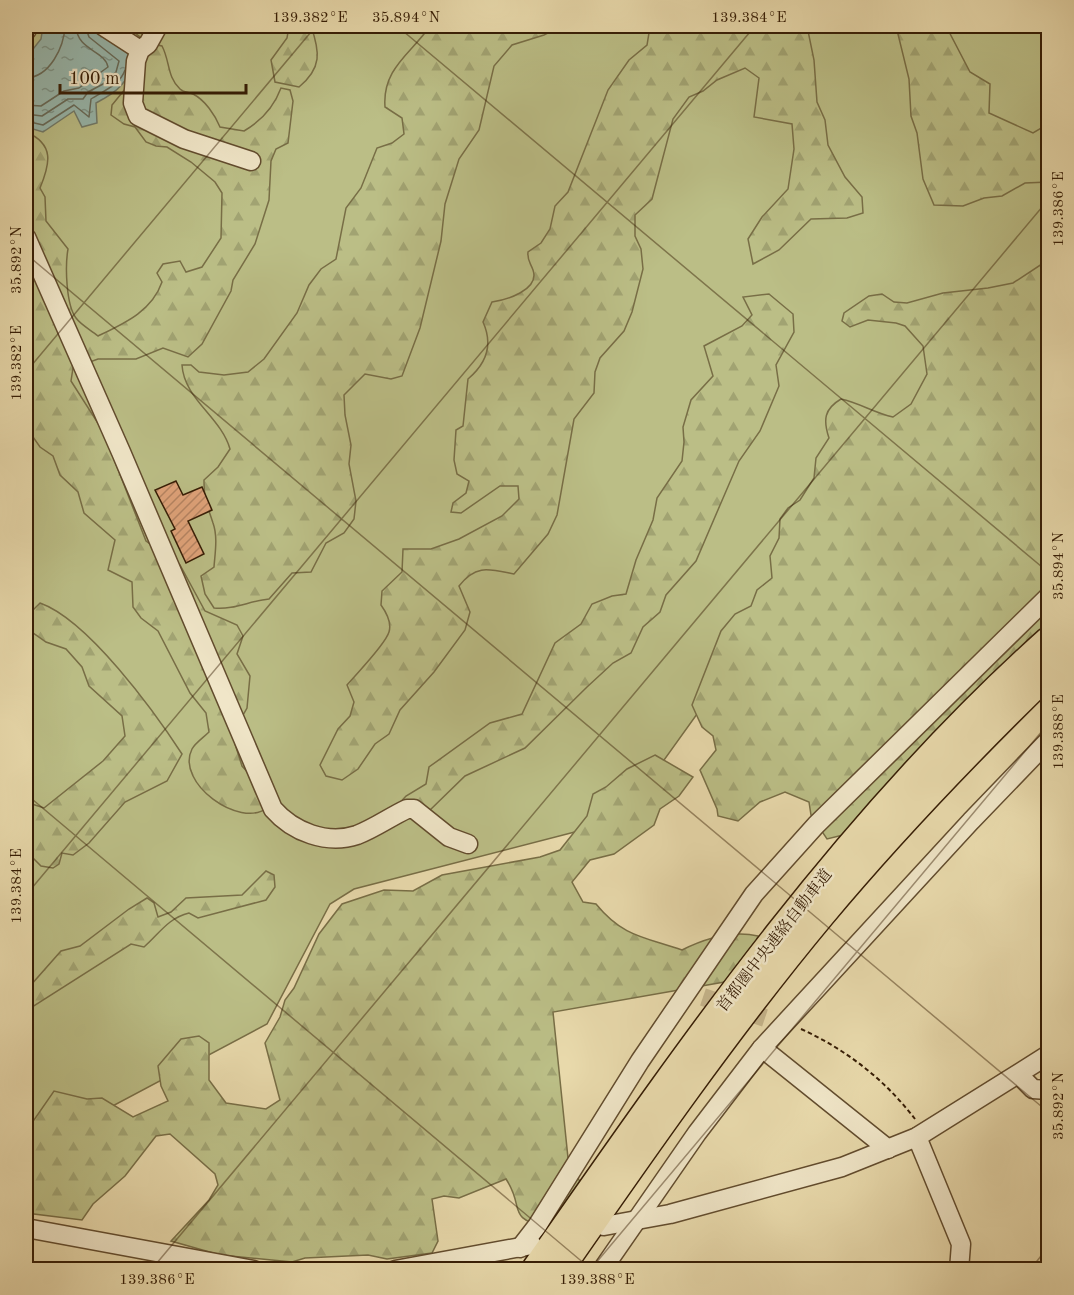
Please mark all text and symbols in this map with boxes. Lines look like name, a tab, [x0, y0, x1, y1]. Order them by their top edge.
text: 139.382°E	[272, 11, 348, 26]
text: 35.894°N	[372, 11, 440, 26]
text: 139.384°E	[711, 11, 787, 26]
scale bar	[60, 57, 246, 95]
text: 100 m	[69, 70, 120, 88]
text: 139.386°E	[1052, 171, 1067, 247]
text: 35.892°N	[10, 226, 25, 294]
text: 139.382°E	[10, 325, 25, 401]
text: 35.894°N	[1052, 532, 1067, 600]
text: 139.388°E	[1052, 694, 1067, 770]
text: 139.384°E	[10, 848, 25, 924]
street label: 首都圏中央連絡自動車道	[713, 865, 835, 1015]
text: 35.892°N	[1052, 1072, 1067, 1140]
text: 139.386°E	[119, 1273, 195, 1288]
text: 139.388°E	[559, 1273, 635, 1288]

